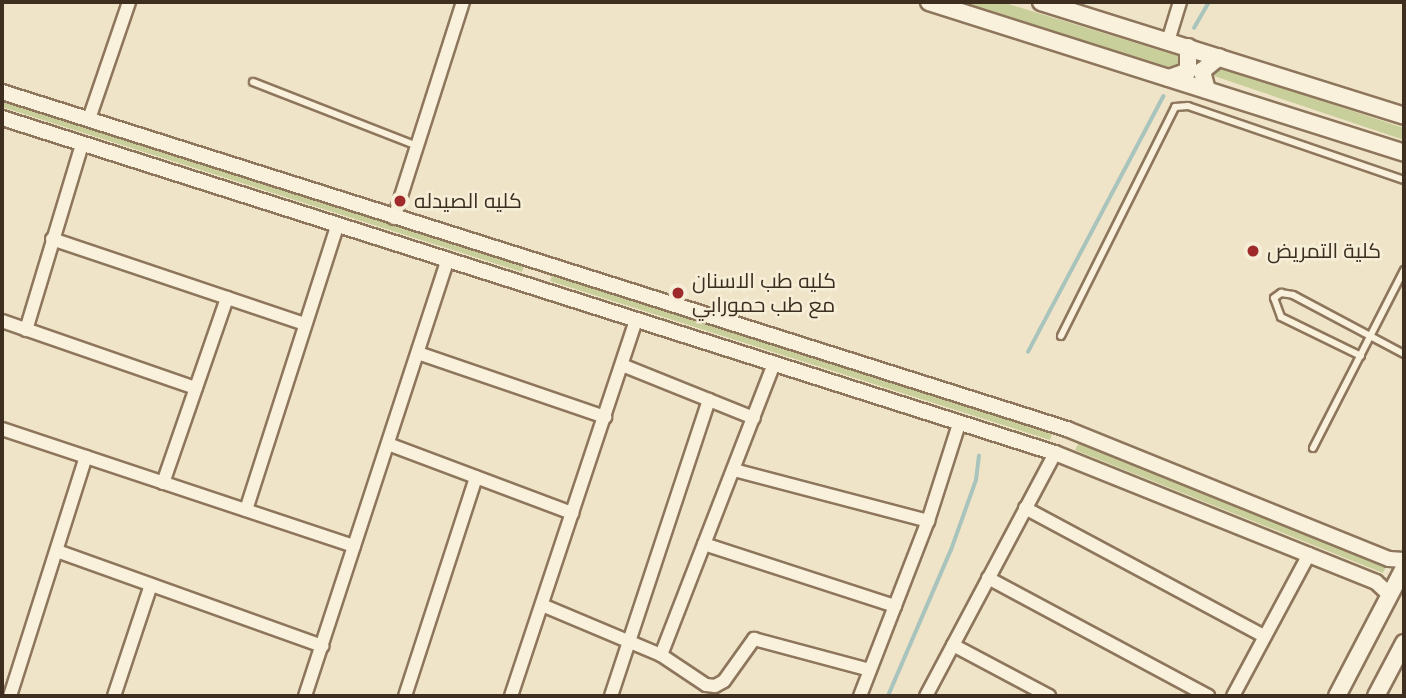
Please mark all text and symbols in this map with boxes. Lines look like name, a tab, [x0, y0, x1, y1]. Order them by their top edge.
place label: كليه الصيدله	[414, 188, 522, 214]
marker: كليه الصيدله	[392, 193, 408, 209]
place label: كلية التمريض	[1267, 238, 1381, 264]
marker: كلية التمريض	[1245, 243, 1261, 259]
place label: كليه طب الاسنان مع طب حمورابي	[692, 268, 836, 318]
marker: كليه طب الاسنان مع طب حمورابي	[670, 285, 686, 301]

